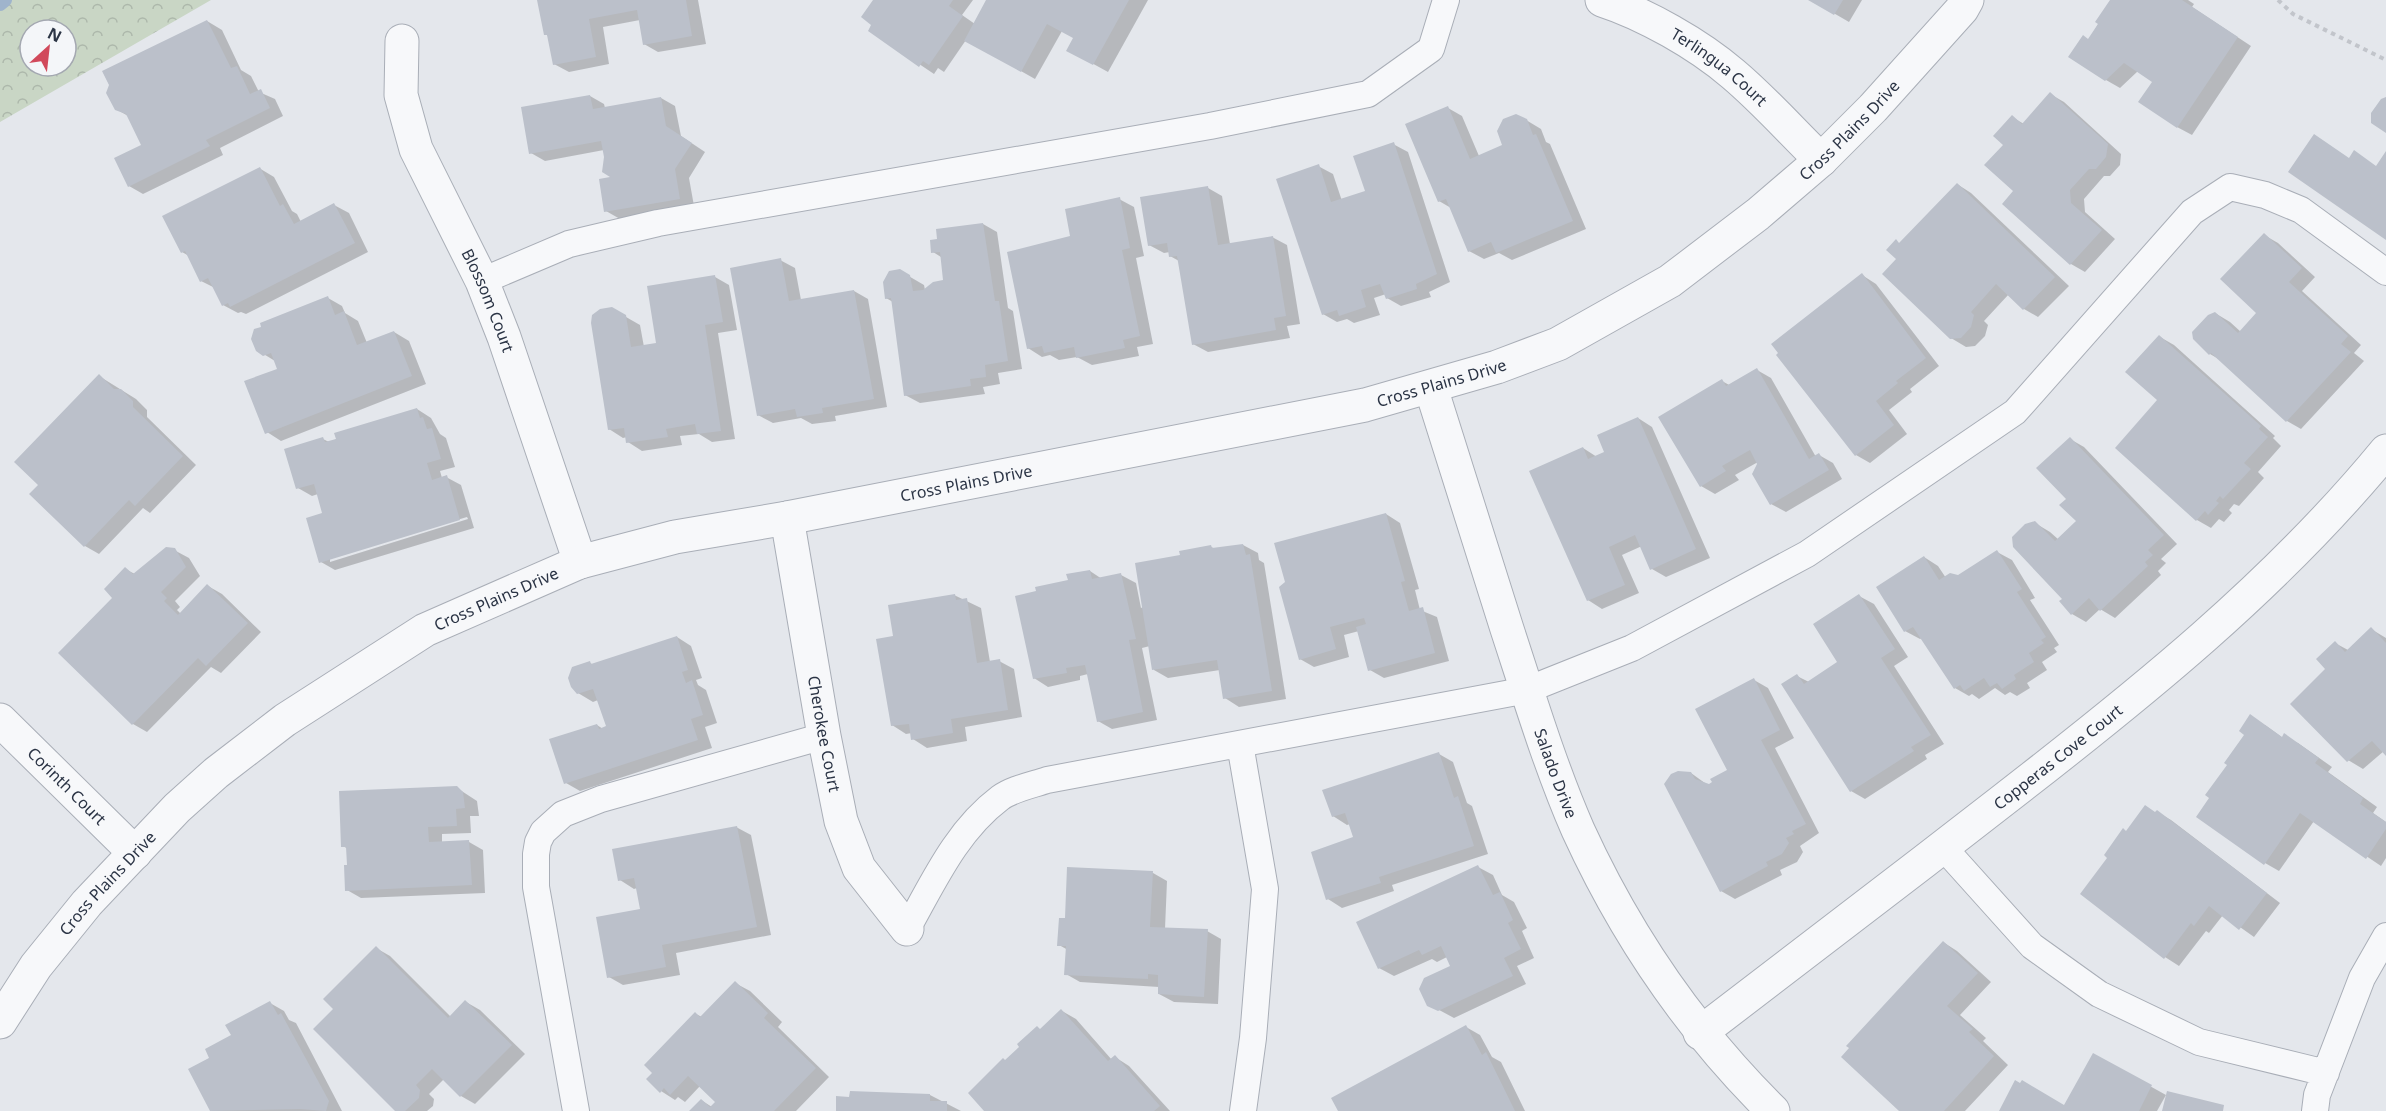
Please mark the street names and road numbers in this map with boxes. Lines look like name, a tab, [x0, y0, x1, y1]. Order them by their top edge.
street label: Terlingua Court	[1667, 23, 1773, 111]
street label: Cross Plains Drive	[1794, 75, 1904, 185]
street label: Blossom Court	[457, 245, 519, 355]
street label: Cross Plains Drive	[1374, 353, 1510, 412]
street label: Cross Plains Drive	[898, 459, 1034, 507]
street label: Cross Plains Drive	[430, 562, 562, 636]
street label: Cherokee Court	[803, 674, 846, 794]
street label: Copperas Cove Court	[1989, 699, 2127, 815]
street label: Salado Drive	[1529, 725, 1583, 822]
street label: Corinth Court	[23, 742, 111, 830]
street label: Cross Plains Drive	[54, 826, 161, 940]

